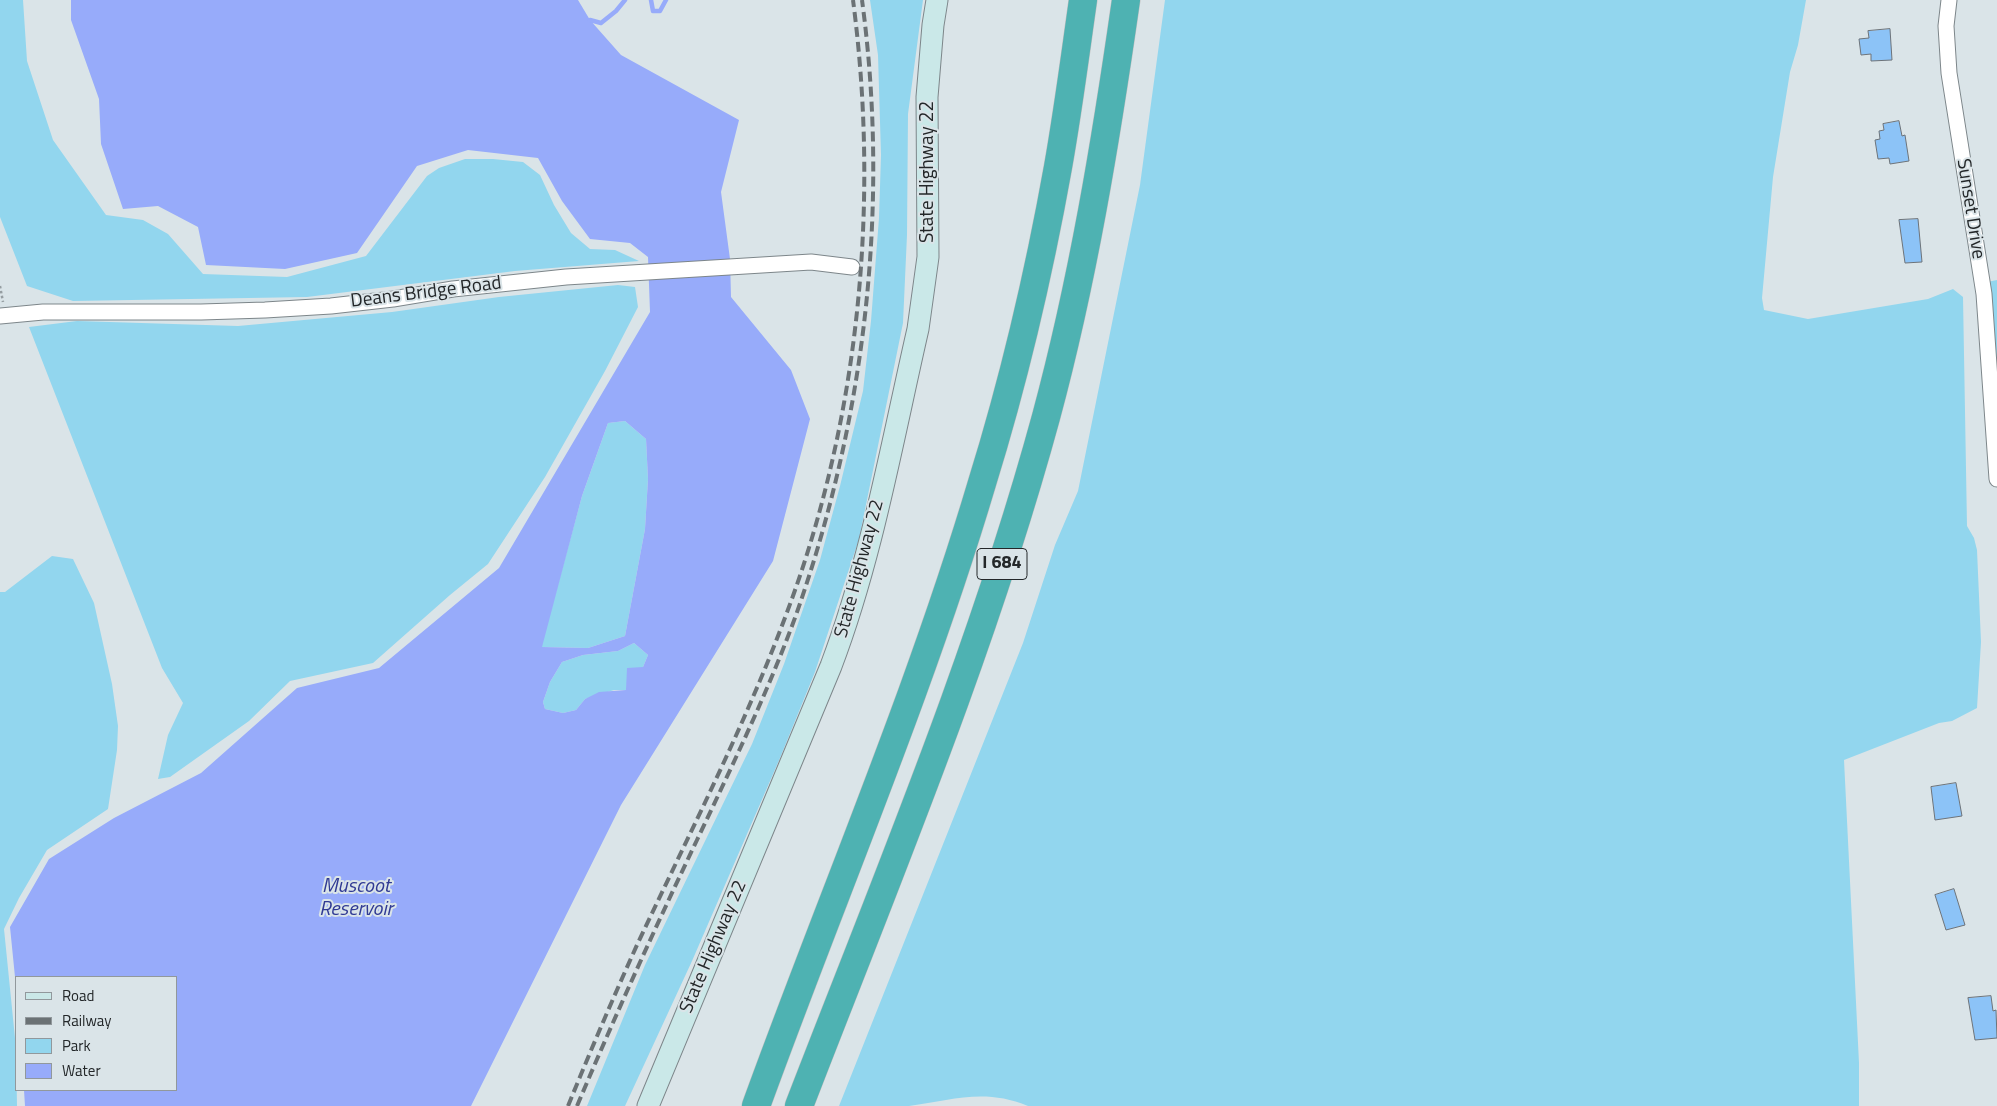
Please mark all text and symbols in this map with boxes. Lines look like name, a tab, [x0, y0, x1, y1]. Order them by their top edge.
street label: State Highway 22	[917, 101, 939, 243]
street label: Sunset Drive	[1951, 157, 1989, 261]
street label: Deans Bridge Road	[349, 272, 503, 314]
street label: State Highway 22	[831, 497, 889, 641]
road number: I 684	[977, 548, 1027, 580]
water label: Muscoot Reservoir	[319, 875, 393, 922]
street label: State Highway 22	[676, 877, 752, 1017]
legend	[15, 976, 178, 1091]
text: Road	[62, 984, 94, 1007]
text: Railway	[62, 1009, 112, 1032]
text: Park	[62, 1034, 91, 1057]
text: Water	[62, 1059, 101, 1082]

